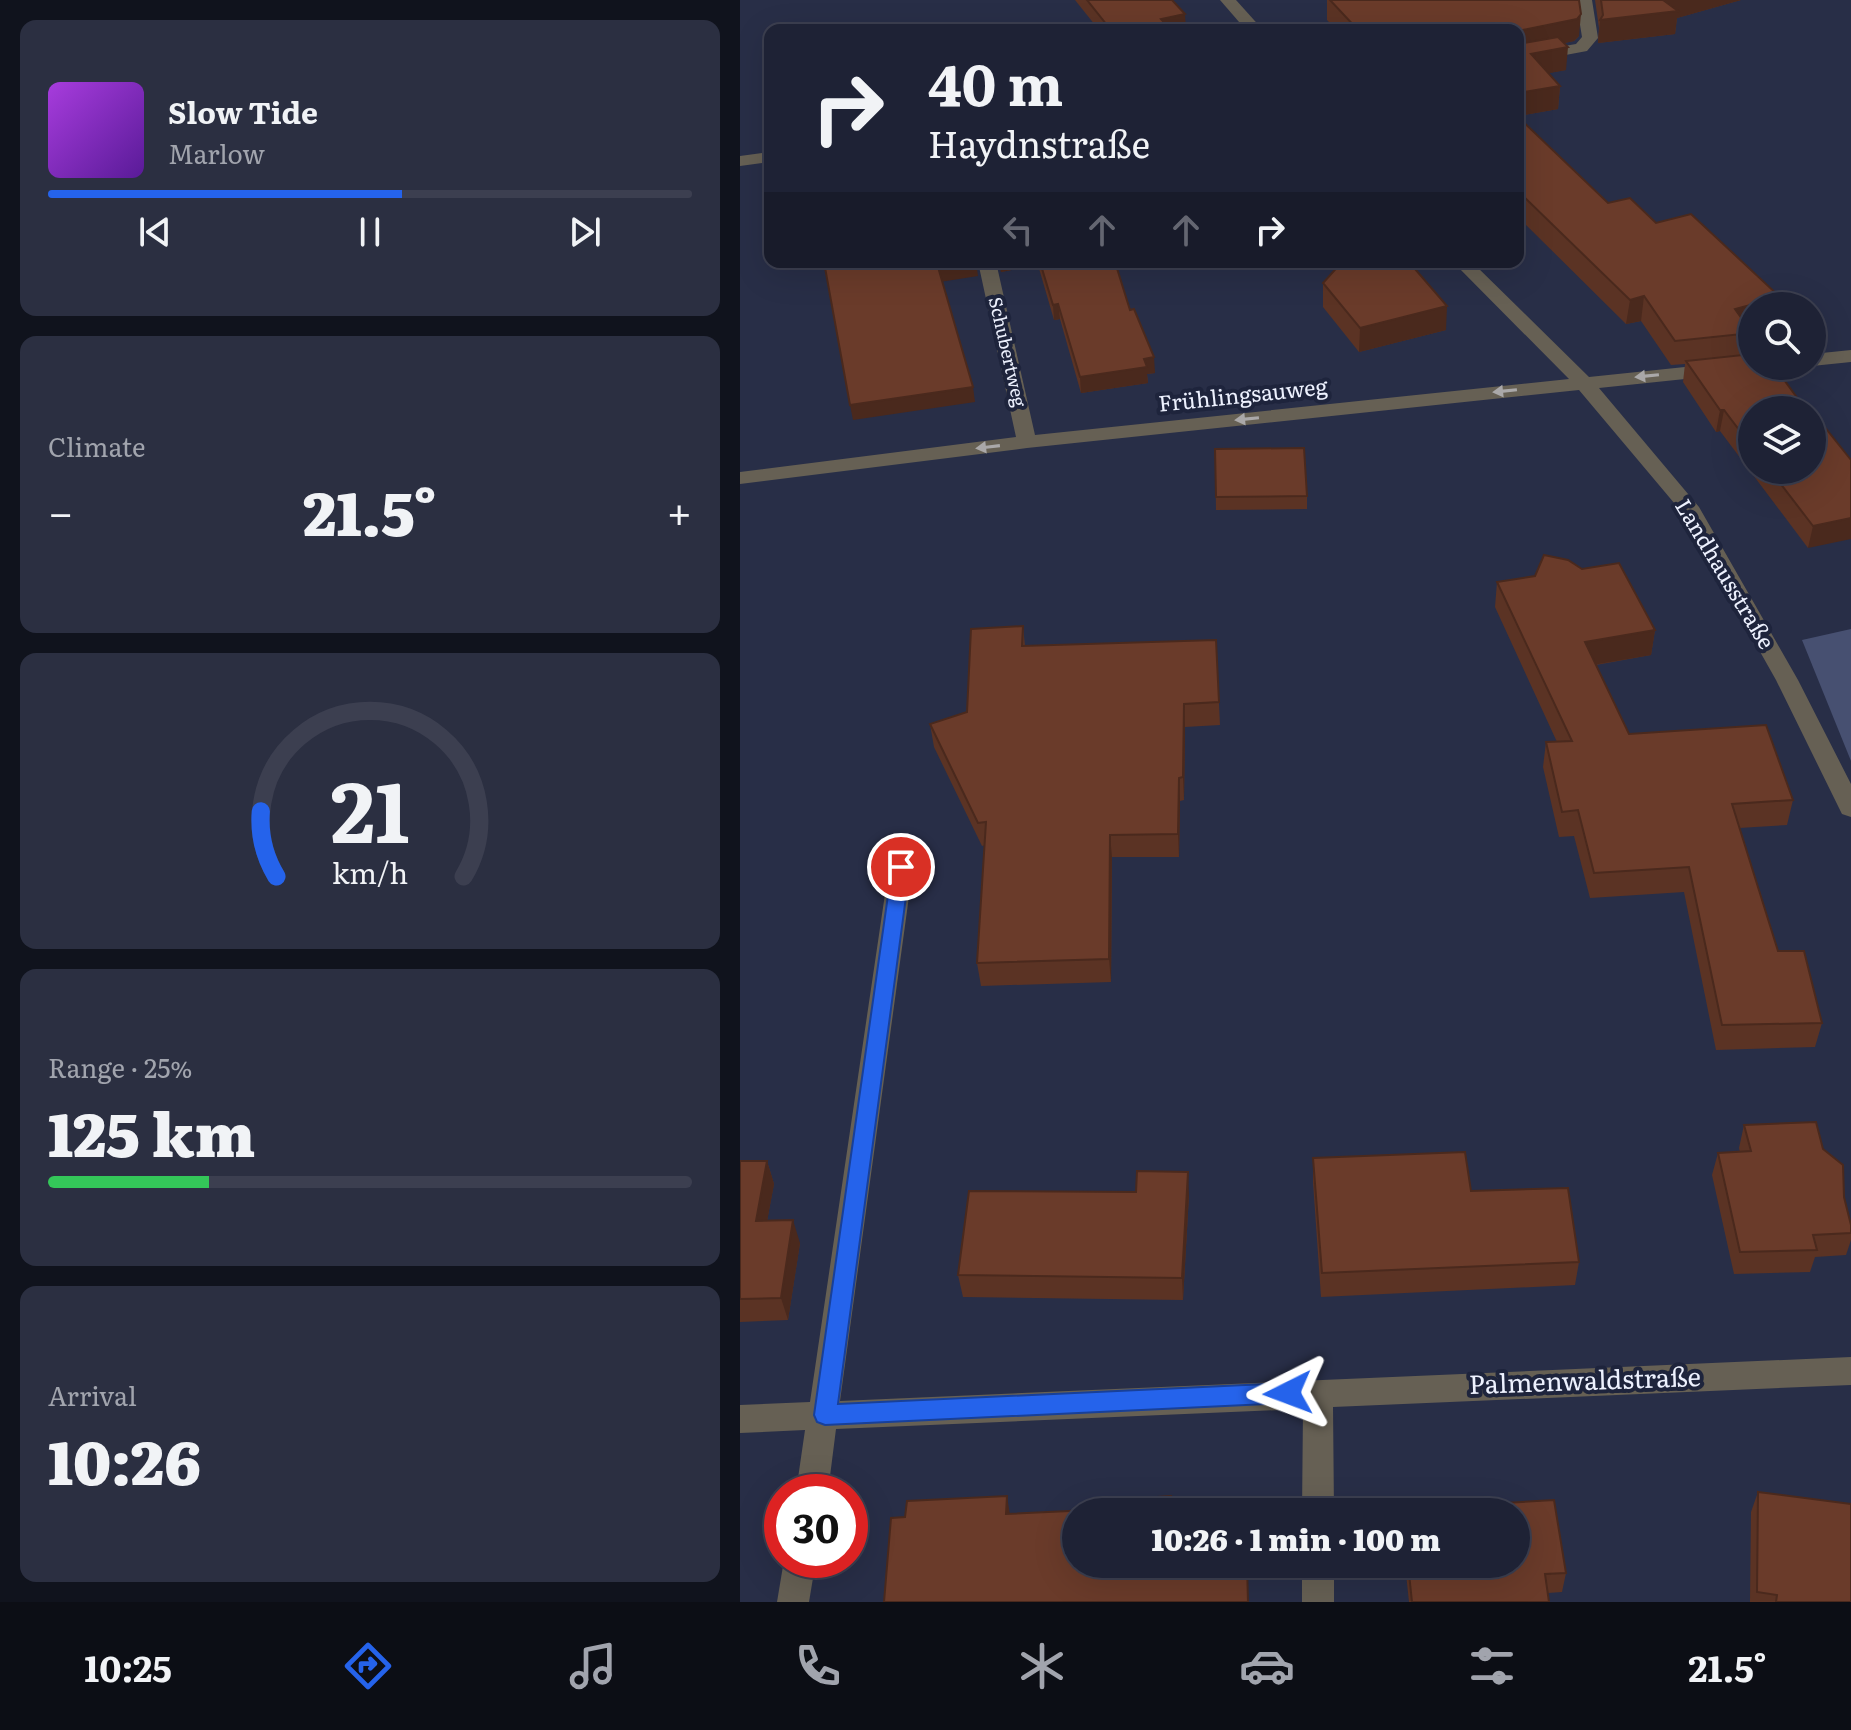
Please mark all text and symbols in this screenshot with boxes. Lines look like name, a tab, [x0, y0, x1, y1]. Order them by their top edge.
text: 40 m	[928, 40, 1063, 123]
icon: right	[796, 56, 900, 160]
text: Slow Tide	[168, 89, 318, 133]
text: Haydnstraße	[928, 116, 1150, 169]
text: Marlow	[168, 133, 265, 172]
icon: left	[996, 208, 1040, 252]
icon: ahead	[1080, 208, 1124, 252]
icon: ahead	[1164, 208, 1208, 252]
icon: right	[1248, 208, 1292, 252]
icon: previous	[133, 210, 177, 254]
icon: pause	[348, 210, 392, 254]
icon: next	[563, 210, 607, 254]
map controls	[1738, 292, 1826, 484]
button: search	[1738, 292, 1826, 380]
street label: Schubertweg	[983, 294, 1034, 410]
street label: Frühlingsauweg	[1157, 368, 1330, 419]
one-way arrow	[1634, 370, 1659, 383]
one-way arrow	[1492, 384, 1517, 397]
button: layers	[1738, 396, 1826, 484]
one-way arrow	[1234, 412, 1259, 425]
text: Climate	[48, 426, 146, 465]
one-way arrow	[976, 441, 1001, 454]
text: 21.5°	[303, 465, 437, 554]
text: −	[48, 477, 74, 543]
text: +	[666, 477, 692, 543]
street label: Landhausstraße	[1668, 492, 1784, 655]
text: 21	[330, 745, 410, 869]
pin	[867, 833, 935, 901]
icon: arrive	[879, 845, 923, 889]
text: km/h	[332, 850, 408, 893]
text: Range · 25%	[48, 1047, 192, 1086]
text: 125 km	[48, 1086, 255, 1175]
position arrow	[1246, 1351, 1330, 1435]
street label: Palmenwaldstraße	[1468, 1355, 1702, 1402]
text: Arrival	[48, 1375, 137, 1414]
text: 10:26	[48, 1414, 201, 1503]
speed limit sign: 30	[764, 1474, 868, 1578]
text: 10:26 · 1 min · 100 m	[1151, 1516, 1441, 1560]
icon: directions	[340, 1638, 396, 1694]
icon: music	[565, 1638, 621, 1694]
icon: phone	[790, 1638, 846, 1694]
icon: climate	[1014, 1638, 1070, 1694]
icon: car	[1239, 1638, 1295, 1694]
icon: filters	[1464, 1638, 1520, 1694]
text: 10:25	[84, 1640, 172, 1693]
text: 21.5°	[1688, 1640, 1767, 1693]

